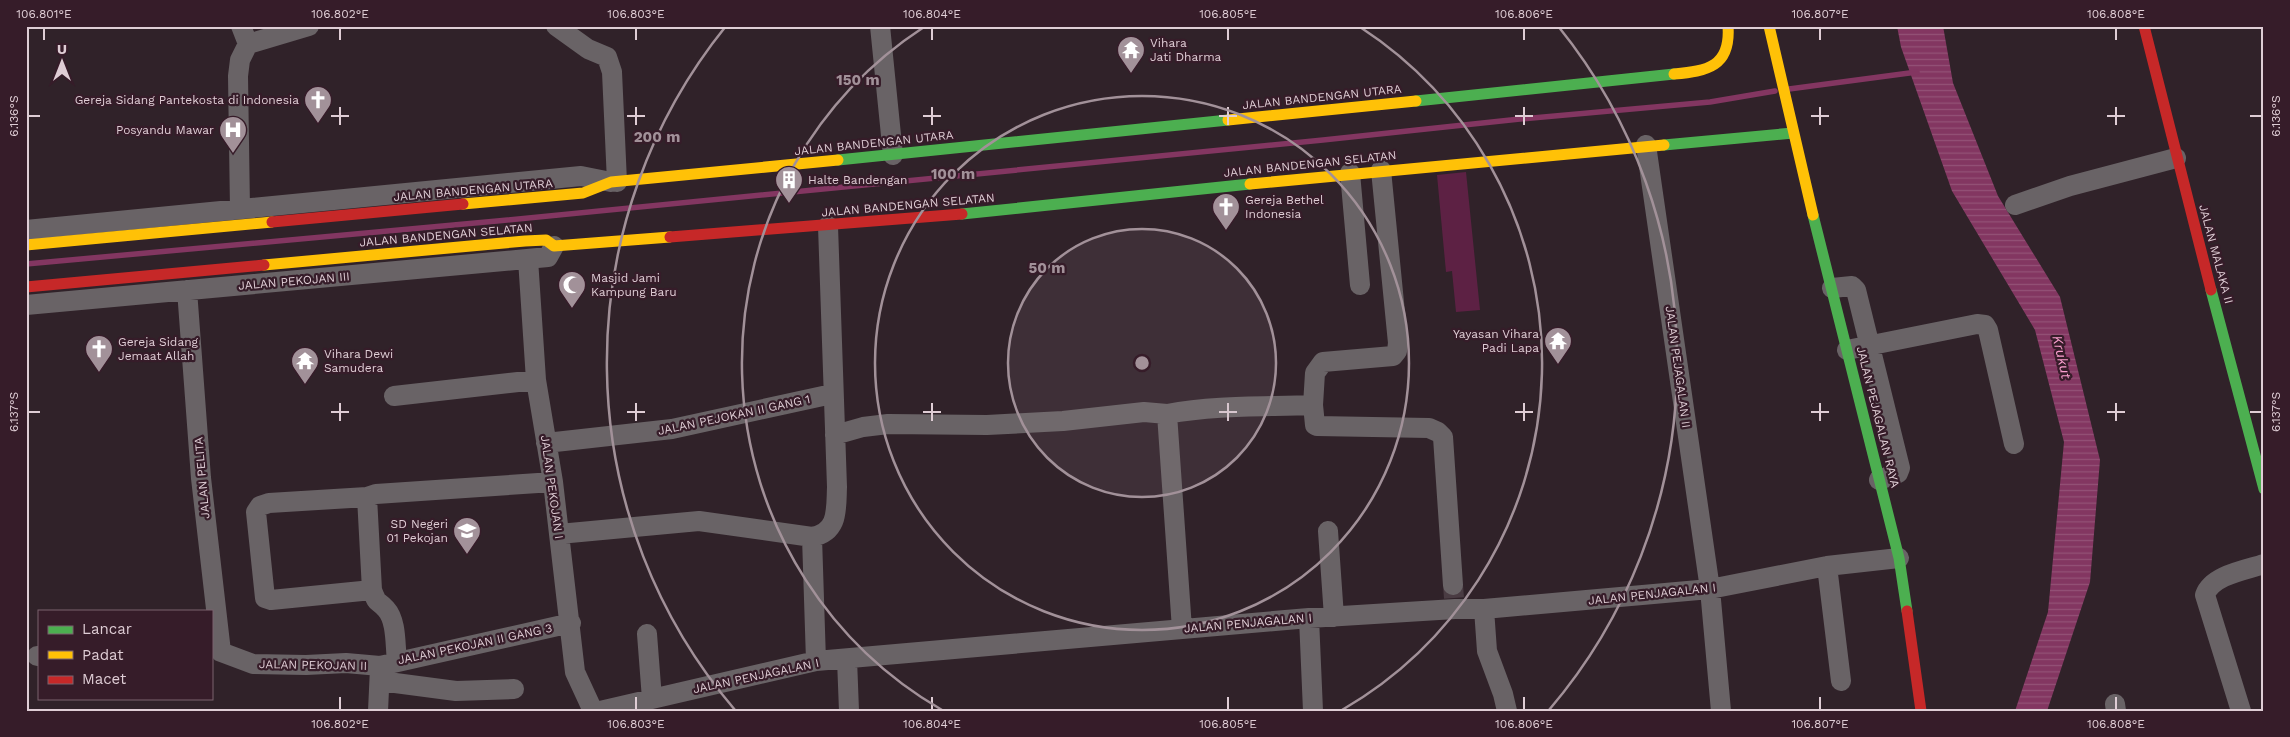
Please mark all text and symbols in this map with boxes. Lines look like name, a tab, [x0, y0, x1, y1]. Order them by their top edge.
text: 106.801°E	[16, 7, 72, 21]
text: 106.802°E	[311, 7, 369, 21]
text: 106.803°E	[607, 7, 665, 21]
text: 106.804°E	[903, 7, 961, 21]
text: 106.805°E	[1199, 7, 1257, 21]
text: 106.806°E	[1495, 7, 1553, 21]
text: 106.807°E	[1791, 7, 1849, 21]
text: 106.808°E	[2087, 7, 2145, 21]
temple icon: Vihara Jati Dharma	[1116, 35, 1146, 74]
place label: Vihara Jati Dharma	[1150, 36, 1222, 64]
north arrow	[38, 38, 88, 88]
text: U	[57, 41, 67, 57]
text: 150 m	[836, 71, 880, 89]
street label: JALAN BANDENGAN UTARA	[1242, 82, 1402, 112]
church icon: Gereja Sidang Pantekosta di Indonesia	[303, 85, 333, 124]
place label: Gereja Sidang Pantekosta di Indonesia	[75, 93, 299, 107]
text: 6.136°S	[7, 95, 21, 137]
text: 6.136°S	[2269, 95, 2283, 137]
hospital icon: Posyandu Mawar	[218, 115, 248, 154]
place label: Posyandu Mawar	[116, 123, 214, 137]
text: 200 m	[634, 128, 680, 146]
street label: JALAN BANDENGAN UTARA	[794, 128, 954, 158]
street label: JALAN BANDENGAN SELATAN	[1223, 148, 1397, 180]
building icon: Halte Bandengan	[774, 165, 804, 204]
text: 100 m	[931, 165, 975, 183]
place label: Halte Bandengan	[808, 173, 908, 187]
street label: JALAN BANDENGAN UTARA	[393, 176, 553, 204]
street label: JALAN BANDENGAN SELATAN	[821, 190, 995, 220]
church icon: Gereja Bethel Indonesia	[1211, 192, 1241, 231]
place label: Gereja Bethel Indonesia	[1245, 193, 1324, 221]
street label: JALAN MALAKA II	[2196, 203, 2236, 305]
street label: JALAN BANDENGAN SELATAN	[359, 220, 533, 250]
text: 50 m	[1029, 259, 1065, 277]
street label: JALAN PEKOJAN III	[238, 269, 350, 293]
mosque icon: Masjid Jami Kampung Baru	[557, 270, 587, 309]
place label: Masjid Jami Kampung Baru	[591, 271, 677, 299]
street label: JALAN PEJAGALAN II	[1662, 305, 1694, 429]
temple icon: Yayasan Vihara Padi Lapa	[1543, 326, 1573, 365]
place label: Yayasan Vihara Padi Lapa	[1453, 327, 1539, 355]
church icon: Gereja Sidang Jemaat Allah	[84, 334, 114, 373]
water label: Krukut	[2049, 334, 2075, 381]
place label: Gereja Sidang Jemaat Allah	[118, 335, 199, 363]
street label: JALAN PEJAGALAN RAYA	[1854, 345, 1902, 489]
temple icon: Vihara Dewi Samudera	[290, 346, 320, 385]
place label: Vihara Dewi Samudera	[324, 347, 393, 375]
centre of rings	[1133, 354, 1151, 372]
text: 6.137°S	[7, 392, 21, 432]
street label: JALAN PEJOKAN II GANG 1	[656, 392, 812, 438]
text: 6.137°S	[2269, 392, 2283, 432]
street label: JALAN PEKOJAN I	[538, 434, 566, 540]
street label: JALAN PELITA	[191, 436, 213, 520]
school or university icon: SD Negeri 01 Pekojan	[452, 516, 482, 555]
place label: SD Negeri 01 Pekojan	[386, 517, 448, 545]
street label: JALAN PENJAGALAN I	[1587, 580, 1717, 608]
legend	[38, 610, 212, 700]
street label: JALAN PENJAGALAN I	[1183, 610, 1313, 636]
text: Lancar	[82, 620, 132, 638]
street label: JALAN PEKOJAN II GANG 3	[396, 621, 554, 667]
text: Padat	[82, 646, 124, 664]
street label: JALAN PENJAGALAN I	[692, 656, 820, 696]
street label: JALAN PEKOJAN II	[259, 657, 367, 673]
text: Macet	[82, 670, 127, 688]
text: 106.802°E	[311, 717, 369, 731]
text: 106.803°E	[607, 717, 665, 731]
text: 106.804°E	[903, 717, 961, 731]
text: 106.805°E	[1199, 717, 1257, 731]
text: 106.806°E	[1495, 717, 1553, 731]
text: 106.807°E	[1791, 717, 1849, 731]
text: 106.808°E	[2087, 717, 2145, 731]

